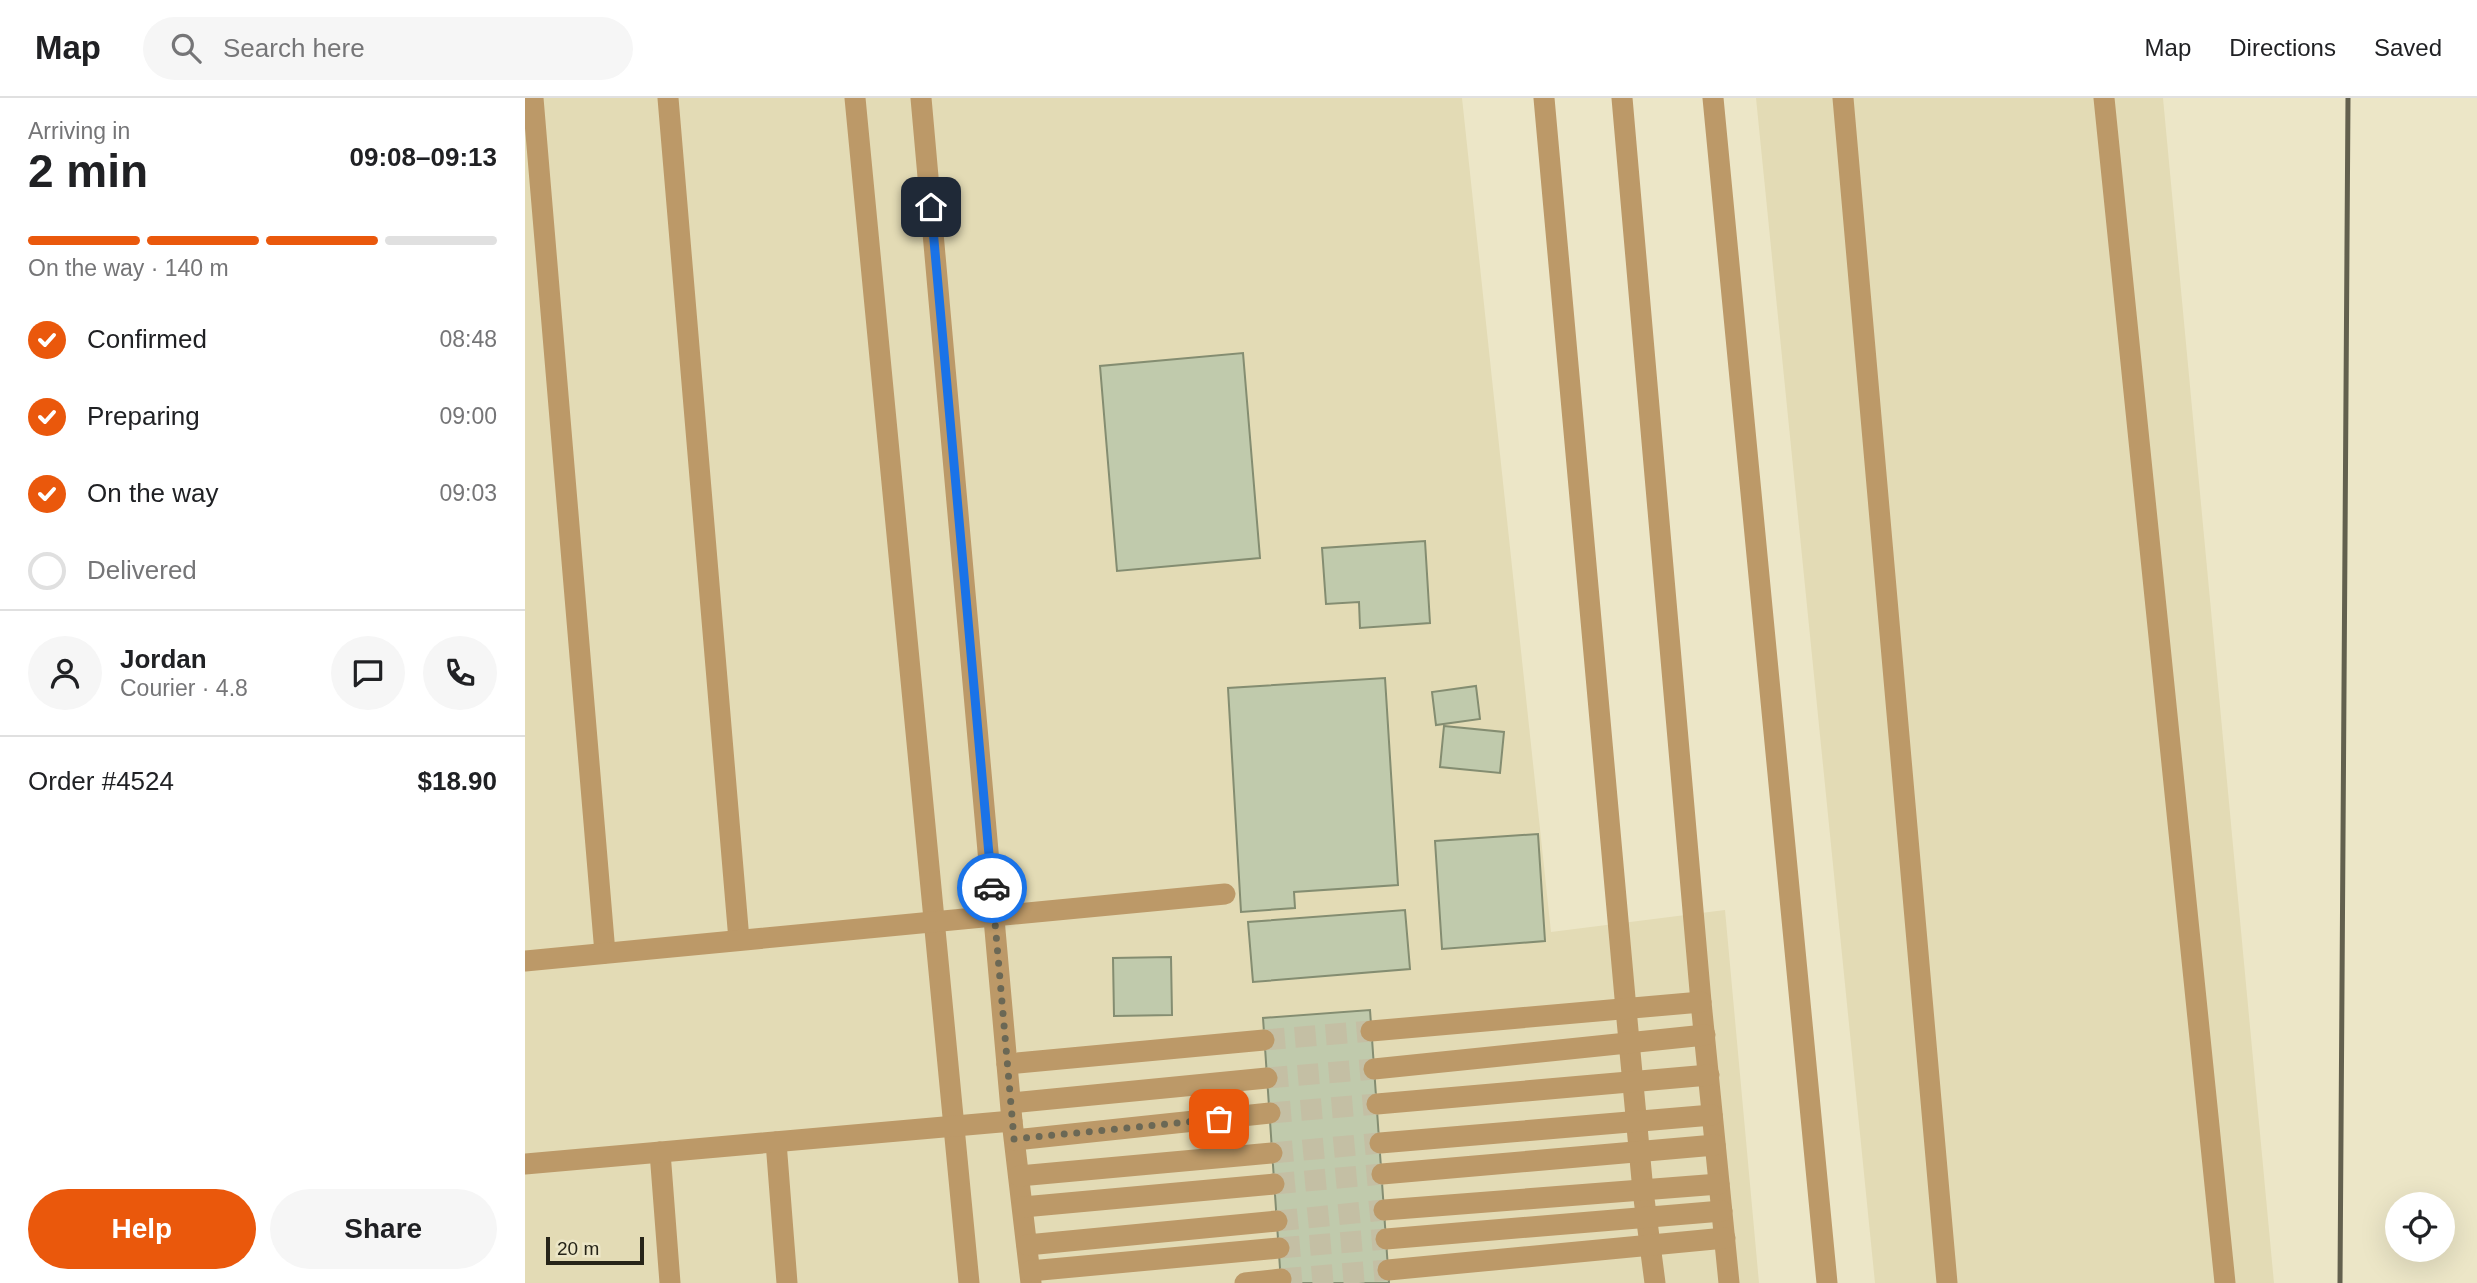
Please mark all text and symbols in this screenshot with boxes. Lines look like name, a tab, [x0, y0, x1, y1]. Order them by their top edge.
search box	[143, 17, 633, 80]
text: Map	[35, 29, 101, 66]
icon: search	[167, 29, 205, 67]
text: Search here	[223, 33, 365, 63]
text: Map	[2145, 34, 2191, 61]
text: Directions	[2229, 34, 2336, 61]
text: Saved	[2374, 34, 2442, 61]
text: Arriving in	[28, 118, 130, 144]
text: 09:08–09:13	[350, 142, 497, 172]
text: 2 min	[28, 145, 148, 197]
pin	[901, 177, 961, 237]
icon: home	[912, 188, 950, 226]
text: On the way · 140 m	[28, 255, 229, 281]
icon: check	[28, 321, 66, 359]
text: Confirmed	[87, 324, 207, 354]
text: 08:48	[439, 326, 497, 352]
icon: check	[28, 398, 66, 436]
text: Preparing	[87, 401, 200, 431]
text: 09:00	[439, 403, 497, 429]
icon: check	[28, 475, 66, 513]
text: On the way	[87, 478, 219, 508]
text: 09:03	[439, 480, 497, 506]
text: Delivered	[87, 555, 197, 585]
button: person	[28, 636, 102, 710]
button: chat	[331, 636, 405, 710]
button: phone	[423, 636, 497, 710]
text: Jordan	[120, 644, 207, 674]
text: Courier · 4.8	[120, 675, 248, 701]
text: Order #4524	[28, 766, 174, 796]
text: $18.90	[417, 766, 497, 796]
courier	[957, 853, 1027, 923]
icon: car	[973, 869, 1011, 907]
pin	[1189, 1089, 1249, 1149]
icon: bag	[1200, 1100, 1238, 1138]
button: Help	[28, 1189, 256, 1269]
button: Share	[270, 1189, 497, 1269]
map controls	[2385, 1192, 2455, 1262]
button: locate	[2385, 1192, 2455, 1262]
scale bar	[546, 1234, 644, 1266]
text: 20 m	[557, 1238, 599, 1259]

